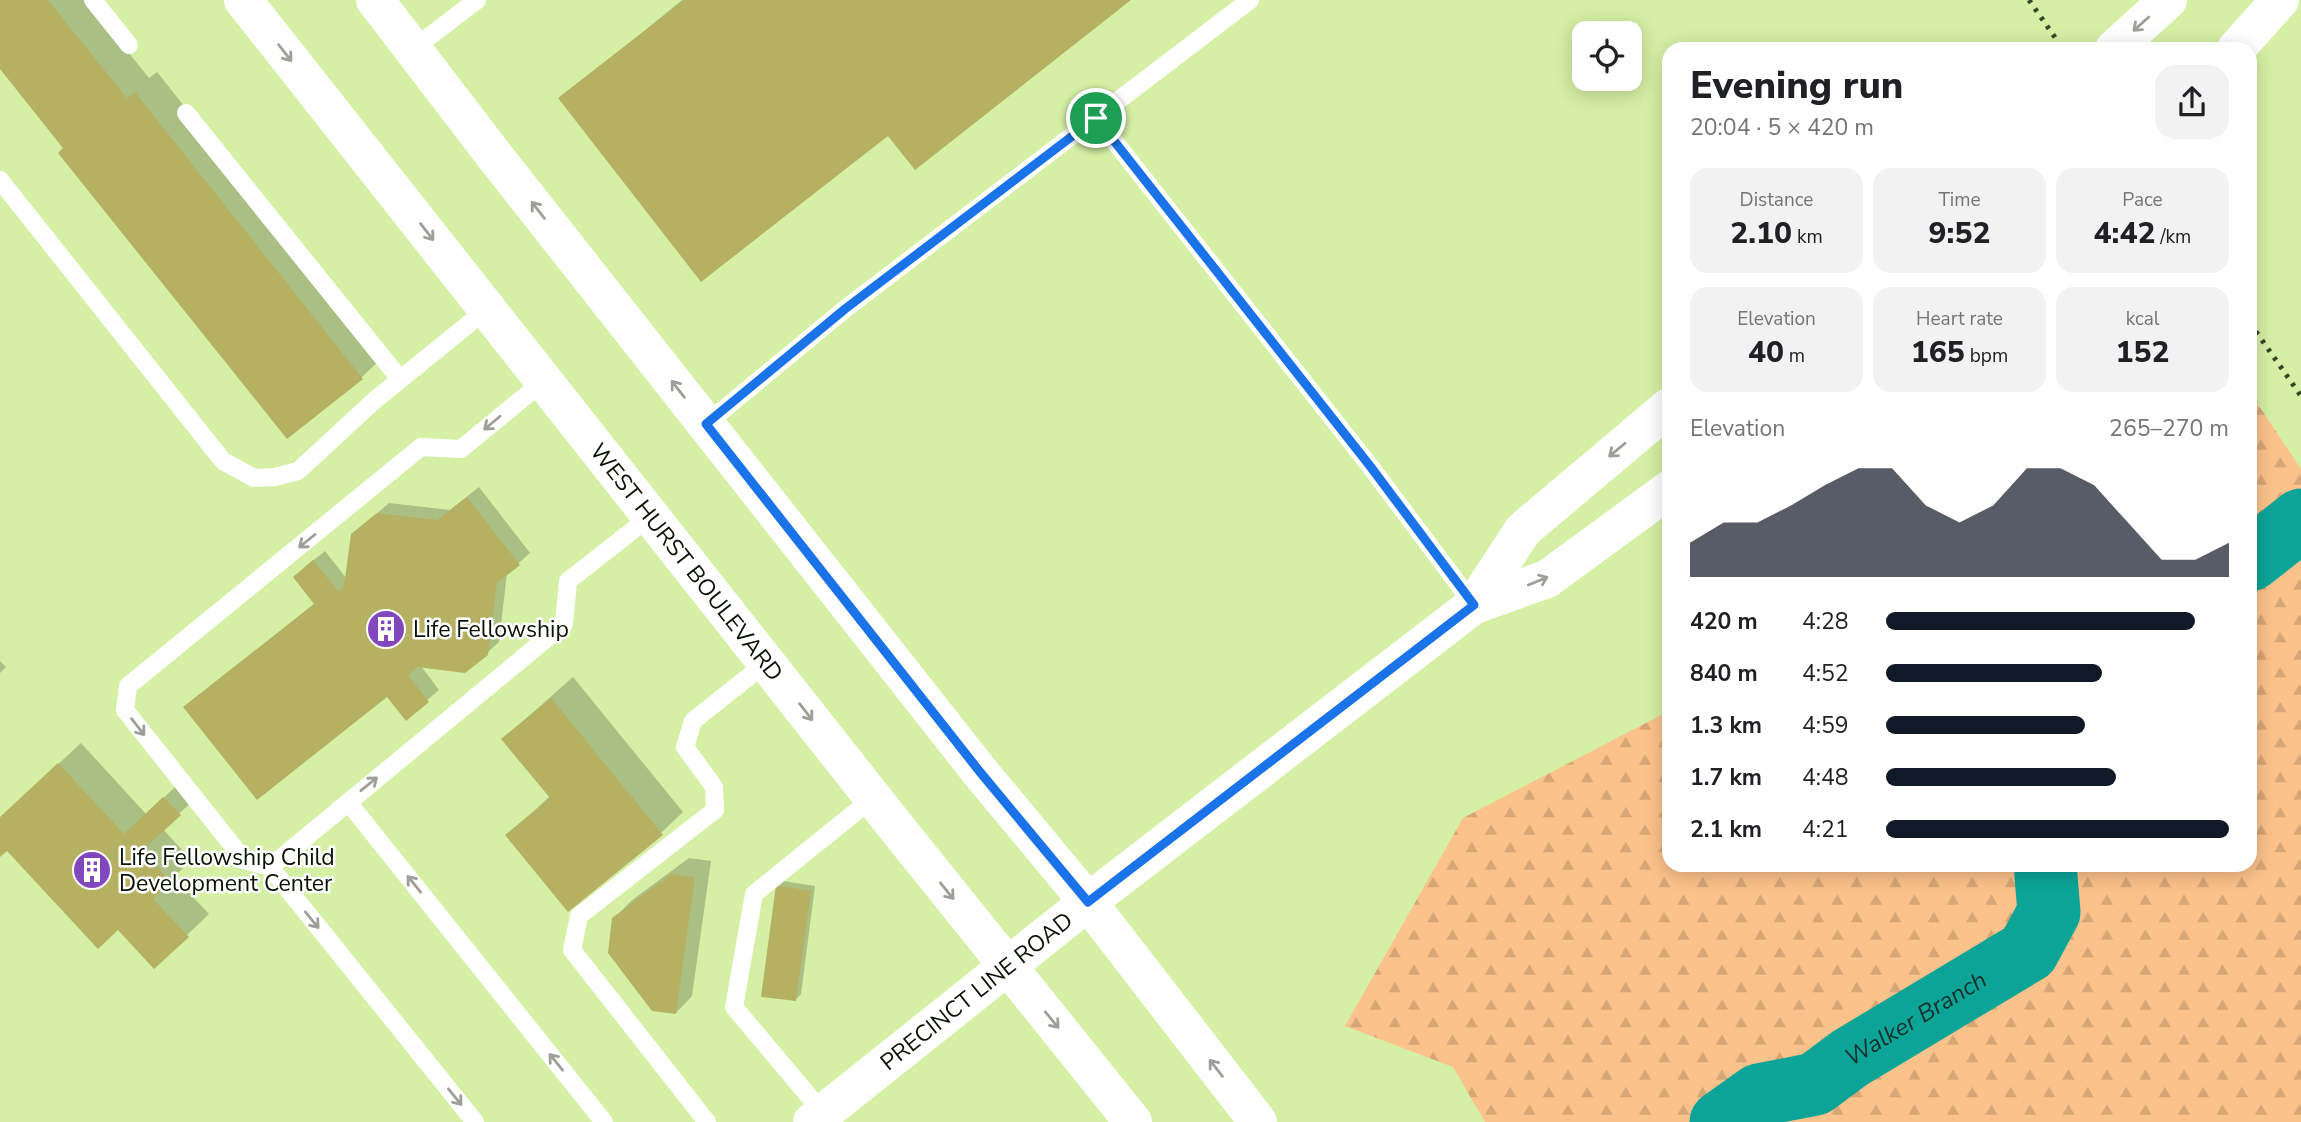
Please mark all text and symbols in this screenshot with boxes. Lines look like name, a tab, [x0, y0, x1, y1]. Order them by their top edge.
one-way arrow	[2132, 16, 2150, 32]
map controls	[1572, 21, 1642, 91]
button: locate	[1572, 21, 1642, 91]
one-way arrow	[278, 44, 293, 62]
text: Evening run	[1690, 60, 1903, 111]
button: share	[2155, 65, 2229, 139]
pin	[1066, 88, 1126, 148]
icon: arrive	[1077, 99, 1115, 137]
text: 20:04 · 5 × 420 m	[1690, 112, 1874, 143]
text: Distance	[1740, 187, 1813, 213]
text: Time	[1938, 187, 1981, 213]
text: Pace	[2122, 187, 2163, 213]
one-way arrow	[530, 202, 545, 220]
text: 2.10	[1730, 213, 1792, 254]
text: 9:52	[1929, 213, 1990, 254]
text: 4:42	[2094, 213, 2155, 254]
one-way arrow	[419, 222, 434, 240]
text: km	[1792, 224, 1823, 250]
text: /km	[2155, 224, 2191, 250]
text: Elevation	[1737, 306, 1816, 332]
text: Heart rate	[1916, 306, 2003, 332]
text: kcal	[2126, 306, 2159, 332]
text: 40	[1748, 332, 1784, 373]
text: 165	[1911, 332, 1965, 373]
text: 152	[2116, 332, 2170, 373]
text: m	[1784, 343, 1805, 369]
text: bpm	[1965, 343, 2008, 369]
one-way arrow	[671, 380, 686, 399]
text: Elevation	[1690, 413, 1785, 444]
text: 265–270 m	[2109, 413, 2229, 444]
one-way arrow	[483, 416, 501, 431]
street label: WEST HURST BOULEVARD	[583, 437, 790, 687]
one-way arrow	[1609, 442, 1627, 458]
one-way arrow	[298, 533, 316, 548]
one-way arrow	[1526, 574, 1548, 587]
text: 420 m	[1690, 606, 1758, 637]
text: 4:28	[1802, 606, 1849, 637]
building icon: Life Fellowship	[365, 608, 407, 650]
place label: Life Fellowship	[413, 614, 569, 645]
text: 840 m	[1690, 658, 1758, 689]
text: 4:52	[1802, 658, 1849, 689]
one-way arrow	[799, 703, 814, 721]
text: 1.3 km	[1690, 710, 1762, 741]
text: 4:59	[1802, 710, 1849, 741]
one-way arrow	[131, 718, 146, 736]
text: 1.7 km	[1690, 762, 1762, 793]
text: 4:48	[1802, 762, 1849, 793]
one-way arrow	[360, 776, 378, 792]
text: 2.1 km	[1690, 814, 1762, 845]
text: 4:21	[1802, 814, 1849, 845]
place label: Life Fellowship Child Development Center	[119, 842, 335, 899]
building icon: Life Fellowship Child Development Center	[71, 849, 113, 891]
one-way arrow	[406, 876, 422, 894]
one-way arrow	[940, 881, 955, 900]
street label: PRECINCT LINE ROAD	[873, 905, 1079, 1077]
one-way arrow	[305, 910, 320, 928]
water label: Walker Branch	[1839, 964, 1993, 1073]
one-way arrow	[1044, 1011, 1059, 1029]
one-way arrow	[548, 1054, 564, 1072]
one-way arrow	[1209, 1059, 1224, 1078]
one-way arrow	[447, 1087, 462, 1106]

